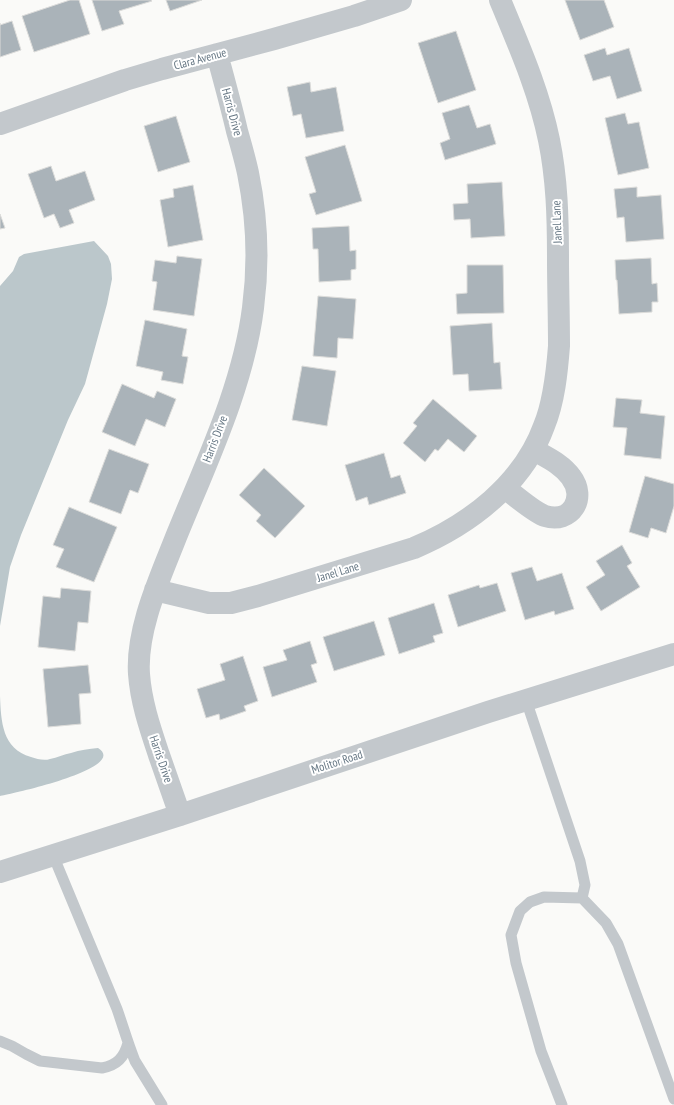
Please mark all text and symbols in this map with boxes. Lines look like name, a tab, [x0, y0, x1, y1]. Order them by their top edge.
street label: Clara Avenue	[172, 44, 228, 73]
street label: Harris Drive	[219, 86, 246, 137]
street label: Janel Lane	[548, 200, 565, 245]
street label: Harris Drive	[199, 413, 230, 464]
street label: Janel Lane	[314, 558, 361, 585]
street label: Harris Drive	[146, 733, 177, 784]
street label: Molitor Road	[309, 746, 364, 777]

